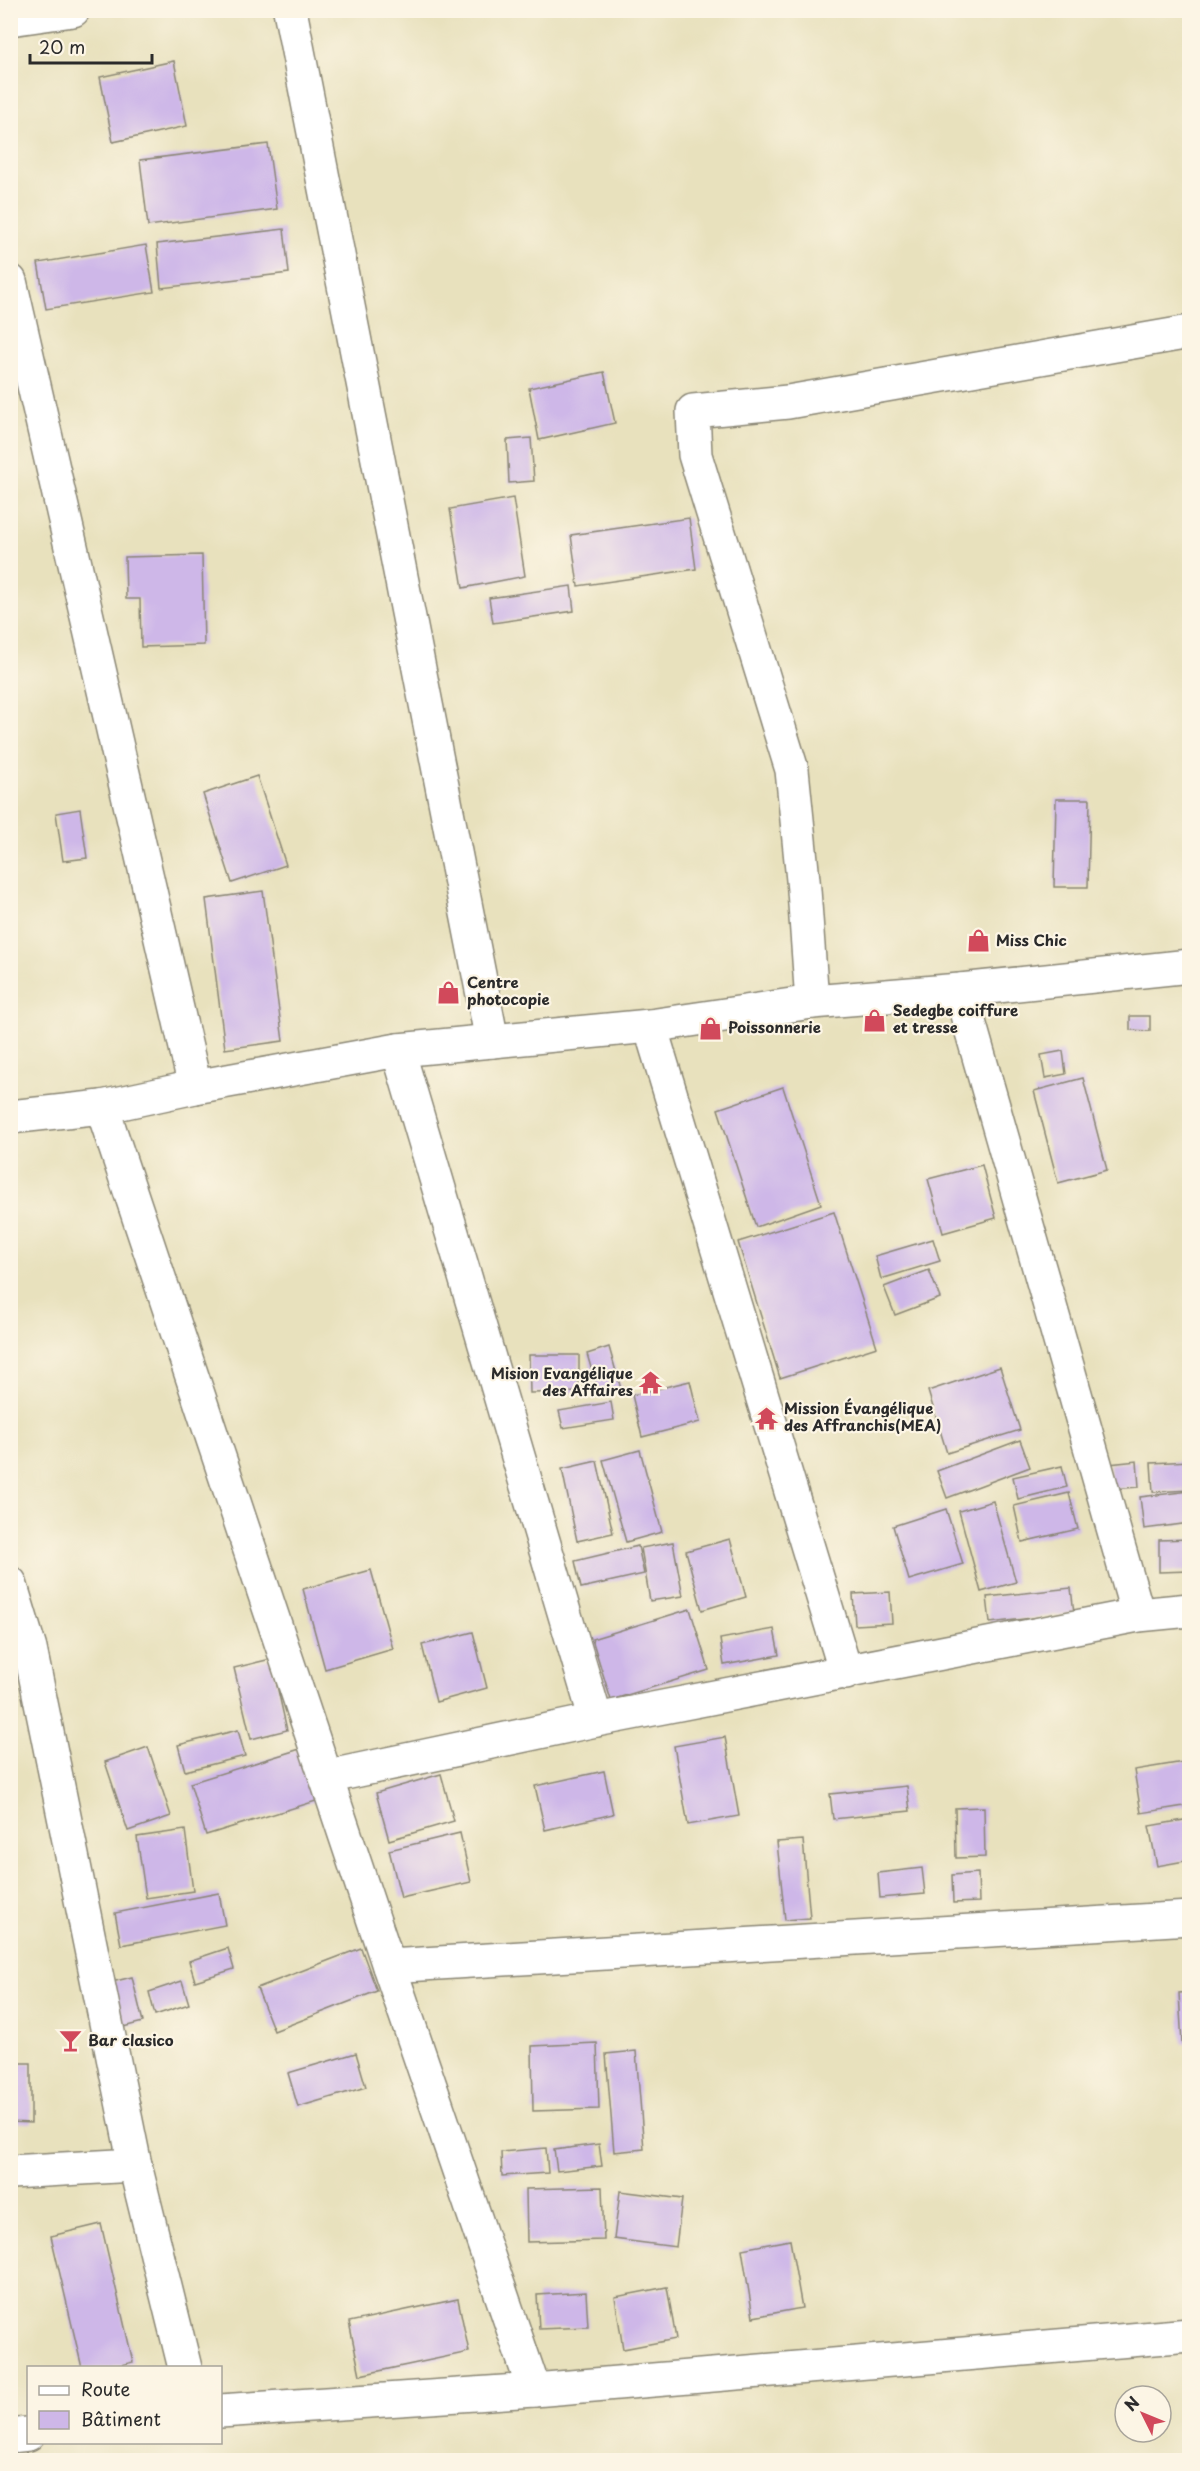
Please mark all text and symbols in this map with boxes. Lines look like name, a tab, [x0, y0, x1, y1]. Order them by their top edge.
scale bar	[30, 27, 152, 65]
text: 20 m	[39, 33, 85, 60]
shop icon: Miss Chic	[965, 928, 991, 954]
place label: Miss Chic	[996, 928, 1067, 951]
place label: Centre photocopie	[467, 970, 550, 1010]
shop icon: Centre photocopie	[436, 979, 462, 1005]
place label: Sedegbe coiffure et tresse	[893, 998, 1018, 1038]
shop icon: Sedegbe coiffure et tresse	[862, 1007, 888, 1033]
shop icon: Poissonnerie	[697, 1015, 723, 1041]
place label: Poissonnerie	[728, 1015, 821, 1038]
place label: Mision Evangélique des Affaires	[491, 1361, 633, 1401]
temple icon: Mision Evangélique des Affaires	[638, 1370, 664, 1396]
place label: Mission Évangélique des Affranchis(MEA)	[784, 1396, 941, 1436]
temple icon: Mission Évangélique des Affranchis(MEA)	[753, 1405, 779, 1431]
bar icon: Bar clasico	[57, 2028, 83, 2054]
place label: Bar clasico	[88, 2028, 174, 2051]
legend	[27, 2366, 222, 2444]
text: Route	[81, 2375, 131, 2402]
north arrow	[1113, 2384, 1173, 2444]
text: N	[1118, 2390, 1144, 2416]
text: Bâtiment	[81, 2405, 161, 2432]

